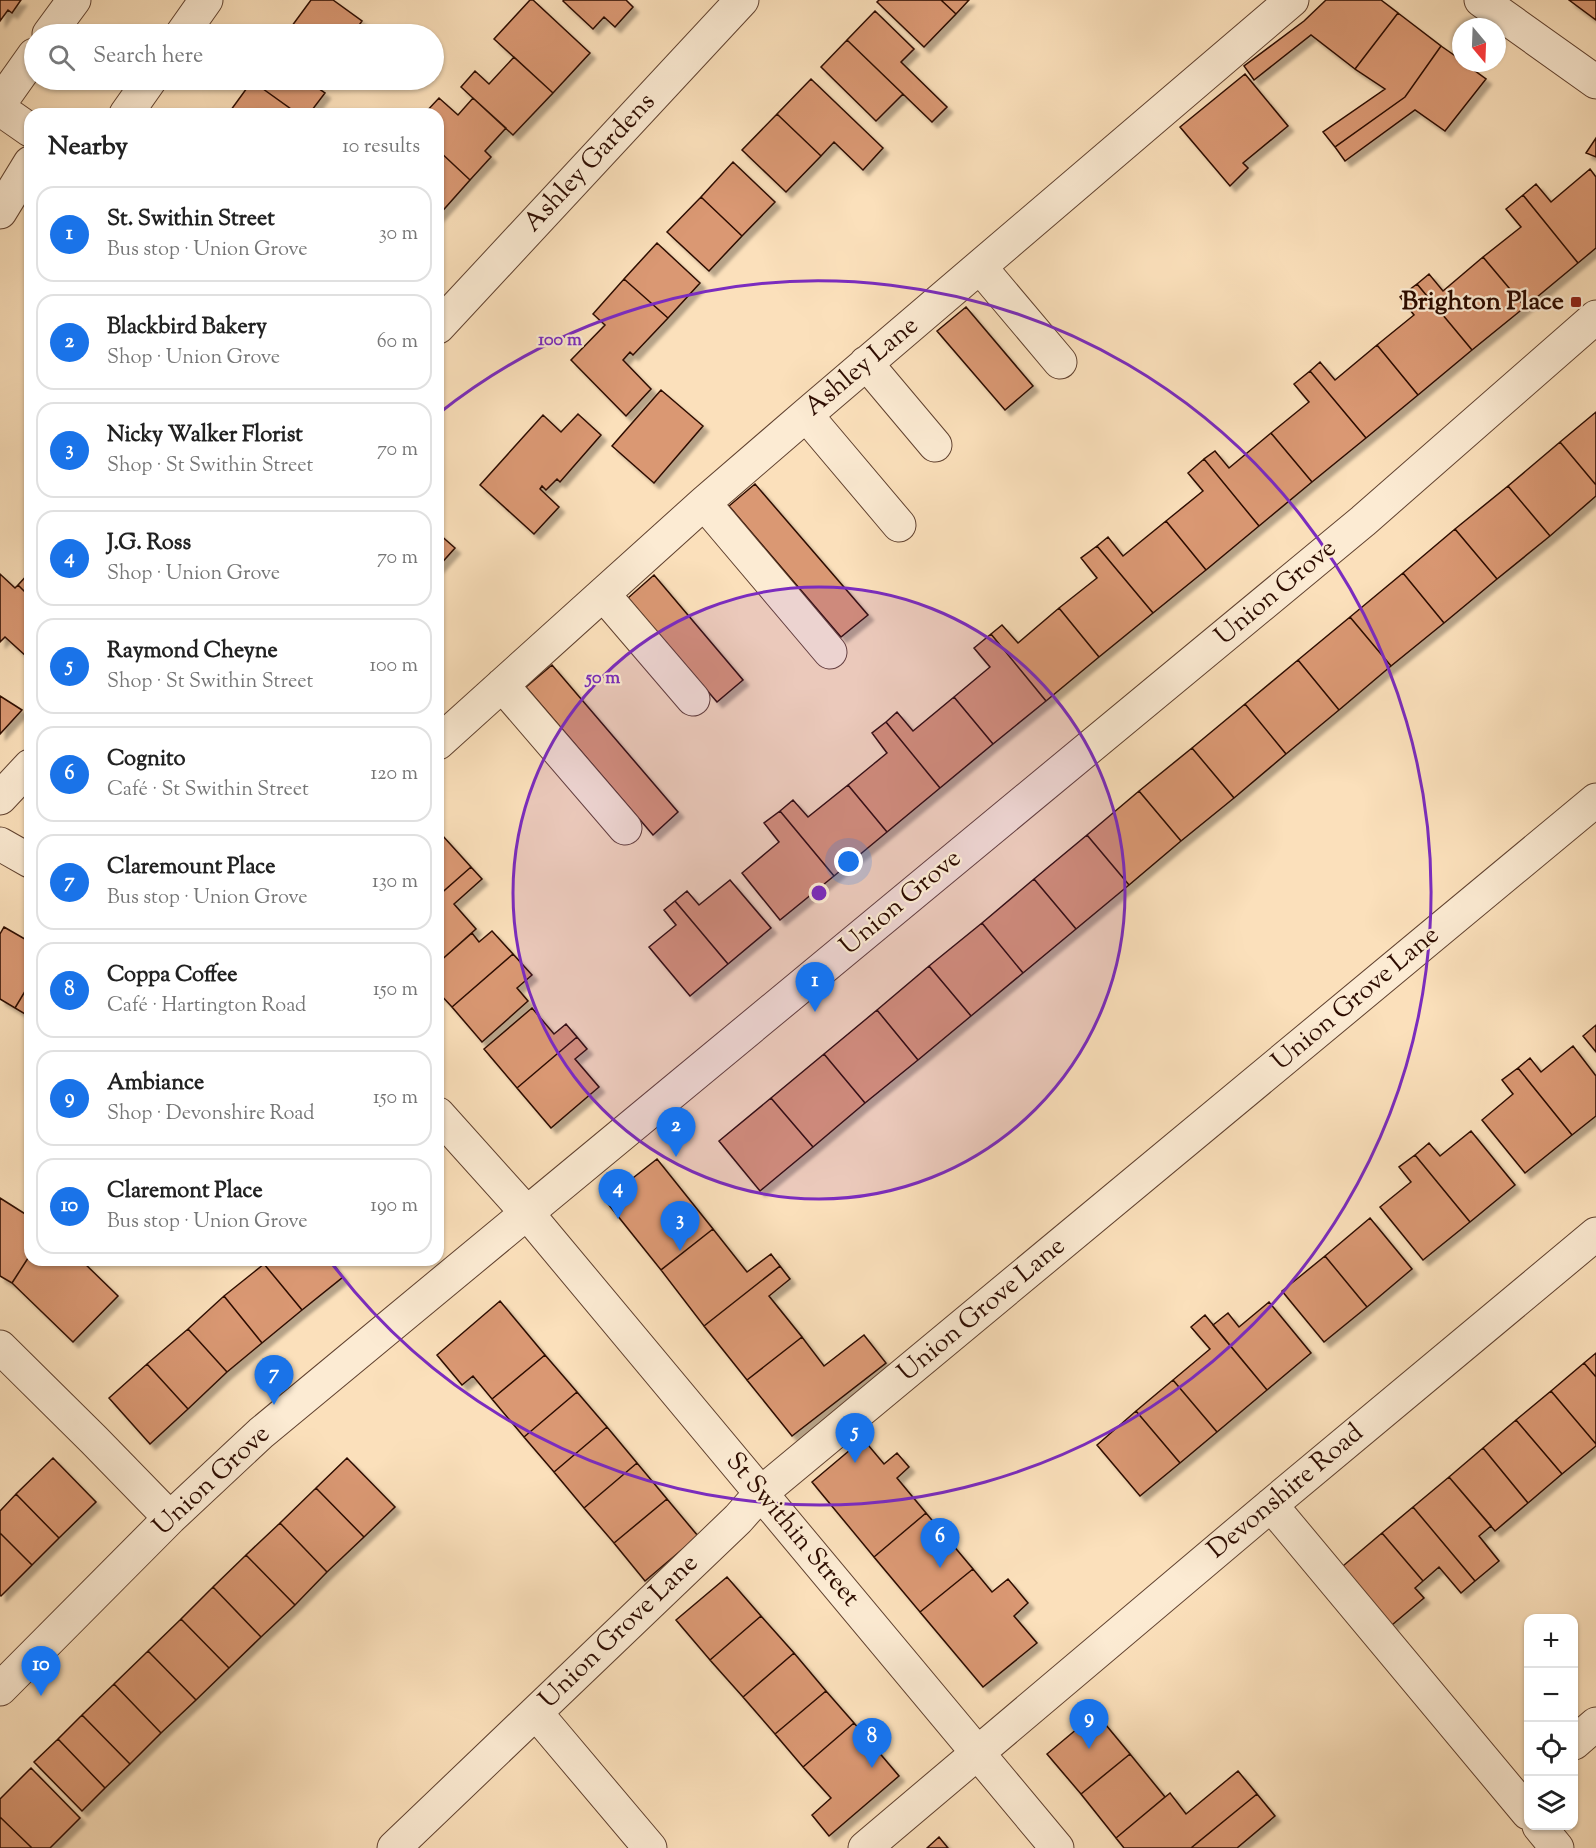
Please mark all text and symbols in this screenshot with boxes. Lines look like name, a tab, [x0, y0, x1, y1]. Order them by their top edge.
north arrow	[1452, 18, 1506, 72]
search box	[24, 24, 444, 90]
icon: search	[45, 41, 78, 74]
text: Search here	[93, 41, 203, 73]
street label: Ashley Gardens	[516, 85, 664, 241]
text: Nearby	[48, 129, 128, 166]
text: 10 results	[342, 133, 420, 162]
text: St. Swithin Street	[107, 204, 275, 236]
text: 1	[66, 220, 73, 249]
text: 30 m	[379, 220, 418, 249]
text: Bus stop · Union Grove	[107, 236, 307, 265]
place label: Brighton Place	[1401, 284, 1564, 321]
marker: Brighton Place	[1569, 295, 1583, 309]
street label: Ashley Lane	[797, 308, 927, 426]
text: Blackbird Bakery	[107, 312, 267, 344]
text: 2	[65, 328, 74, 357]
text: 60 m	[377, 328, 418, 357]
text: 100 m	[538, 328, 582, 354]
text: Shop · Union Grove	[107, 344, 280, 373]
text: Nicky Walker Florist	[107, 420, 303, 452]
text: 3	[65, 436, 74, 465]
text: 70 m	[377, 436, 418, 465]
text: Shop · St Swithin Street	[107, 452, 313, 481]
text: J.G. Ross	[107, 528, 191, 560]
street label: Union Grove	[1207, 531, 1345, 655]
text: 4	[64, 544, 75, 573]
text: 70 m	[377, 544, 418, 573]
text: Shop · Union Grove	[107, 560, 280, 589]
text: Raymond Cheyne	[107, 636, 278, 668]
text: 5	[66, 652, 73, 681]
text: 100 m	[369, 652, 418, 681]
text: 50 m	[584, 666, 620, 692]
text: Shop · St Swithin Street	[107, 668, 313, 697]
text: Cognito	[107, 744, 186, 776]
text: 6	[65, 760, 74, 789]
text: 120 m	[370, 760, 418, 789]
text: Café · St Swithin Street	[107, 776, 309, 805]
street label: Union Grove	[832, 841, 970, 965]
your location	[834, 847, 863, 876]
text: Claremount Place	[107, 852, 275, 884]
text: 7	[64, 868, 75, 897]
text: 130 m	[372, 868, 418, 897]
centre of rings	[809, 883, 829, 903]
text: Bus stop · Union Grove	[107, 884, 307, 913]
street label: Union Grove Lane	[1264, 918, 1448, 1080]
text: Coppa Coffee	[107, 960, 238, 992]
pin: 1	[796, 962, 834, 1012]
text: 8	[65, 976, 75, 1005]
text: 150 m	[373, 976, 418, 1005]
text: Café · Hartington Road	[107, 992, 306, 1021]
text: Ambiance	[107, 1068, 204, 1100]
text: 9	[65, 1084, 74, 1113]
text: 150 m	[373, 1084, 418, 1113]
text: Shop · Devonshire Road	[107, 1100, 315, 1129]
pin: 2	[656, 1108, 696, 1157]
pin: 4	[598, 1170, 638, 1219]
text: Claremont Place	[107, 1176, 263, 1208]
text: 10	[61, 1192, 78, 1221]
text: 190 m	[370, 1192, 418, 1221]
pin: 3	[660, 1202, 700, 1251]
text: Bus stop · Union Grove	[107, 1208, 307, 1237]
street label: Union Grove Lane	[890, 1229, 1074, 1391]
pin: 7	[254, 1356, 294, 1405]
pin: 5	[836, 1414, 874, 1463]
street label: Devonshire Road	[1200, 1415, 1372, 1568]
street label: Union Grove	[145, 1417, 279, 1545]
street label: St Swithin Street	[716, 1445, 868, 1615]
pin: 6	[920, 1518, 960, 1568]
street label: Union Grove Lane	[531, 1546, 707, 1718]
map controls	[1524, 1614, 1578, 1830]
button: +	[1524, 1614, 1578, 1668]
pin: 10	[22, 1646, 60, 1696]
button: −	[1524, 1668, 1578, 1722]
pin: 9	[1070, 1700, 1108, 1749]
pin: 8	[852, 1718, 892, 1768]
button: locate	[1524, 1722, 1578, 1776]
button: layers	[1524, 1776, 1578, 1830]

